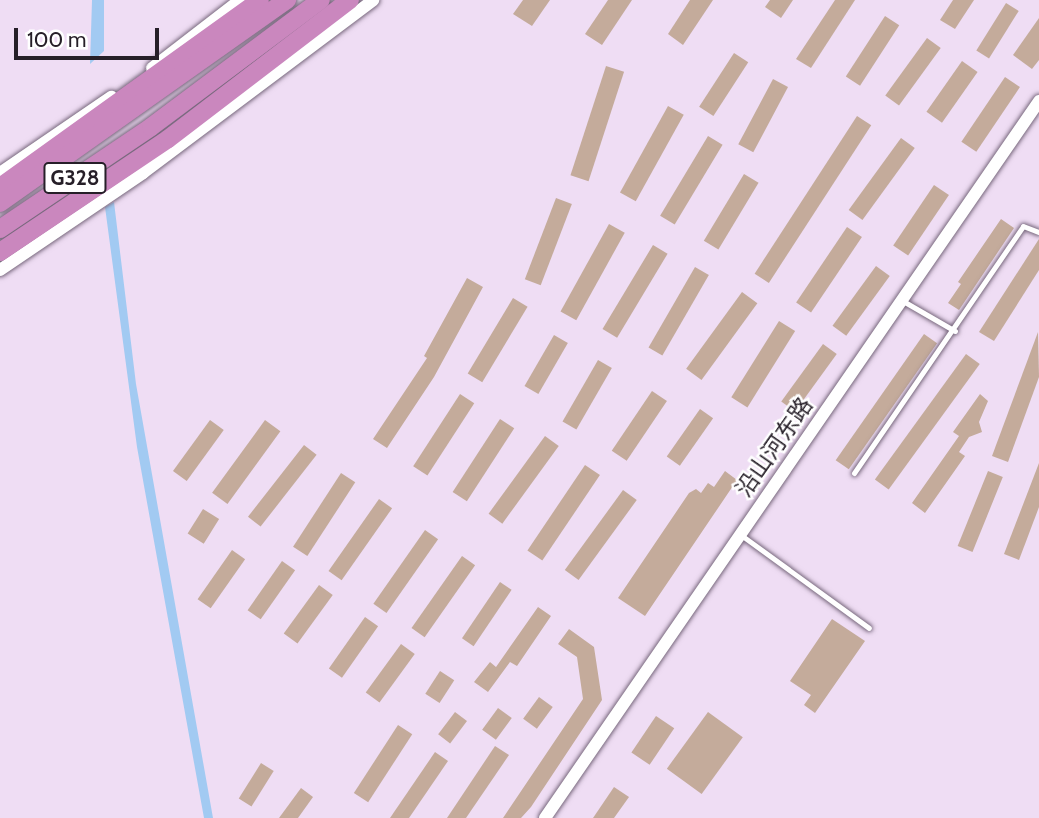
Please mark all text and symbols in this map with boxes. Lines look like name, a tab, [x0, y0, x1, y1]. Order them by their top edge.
scale bar	[18, 14, 163, 58]
text: 100 m	[27, 27, 86, 52]
road number: G328	[42, 160, 108, 196]
street label: 沿山河东路	[730, 392, 818, 502]

